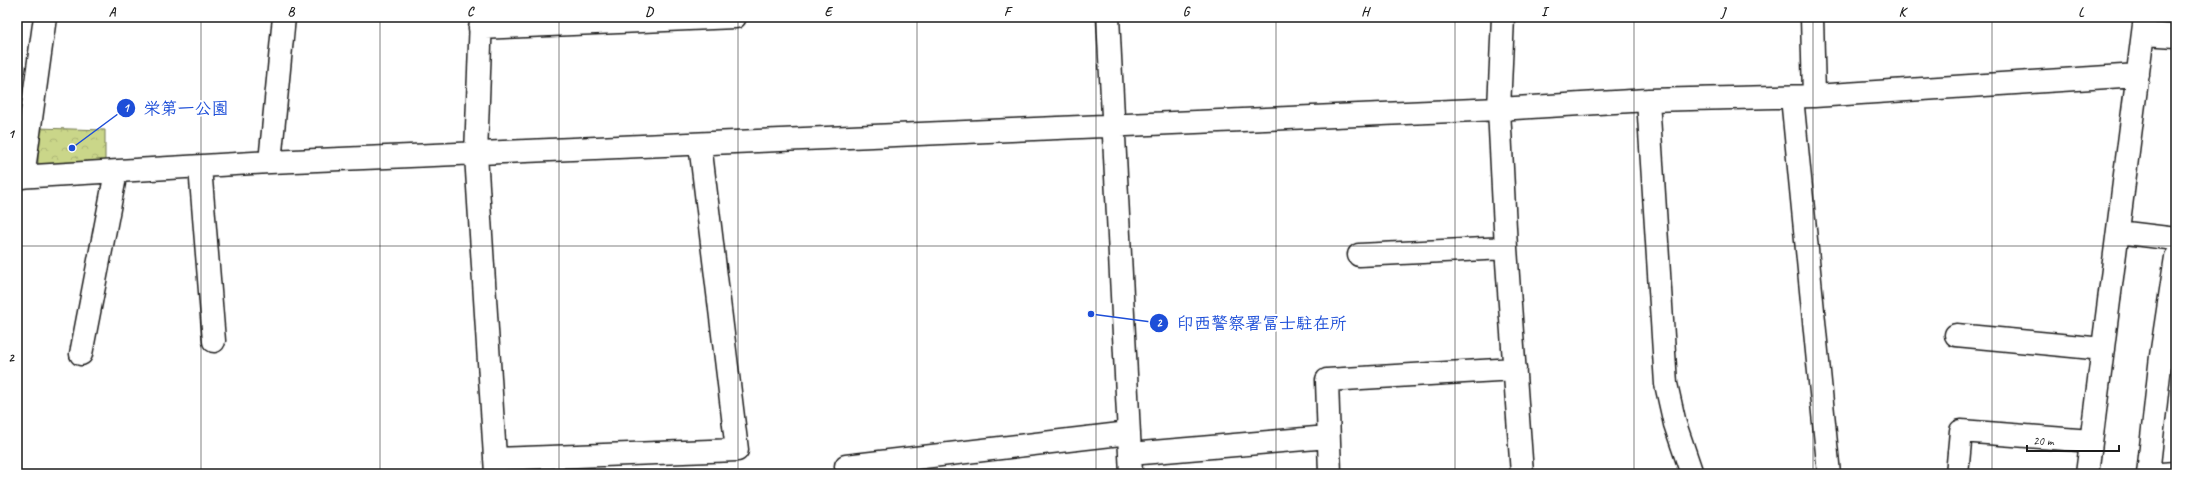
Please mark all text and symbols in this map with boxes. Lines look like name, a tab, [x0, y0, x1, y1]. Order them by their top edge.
text: A	[109, 4, 117, 20]
text: B	[288, 4, 296, 20]
text: C	[467, 4, 475, 20]
text: D	[645, 4, 654, 20]
text: E	[825, 4, 834, 20]
text: F	[1004, 4, 1013, 20]
text: G	[1183, 4, 1191, 20]
text: H	[1361, 4, 1371, 20]
text: I	[1541, 4, 1550, 20]
text: J	[1720, 4, 1727, 20]
text: K	[1899, 4, 1909, 20]
text: L	[2078, 4, 2085, 20]
callout: 栄第一公園	[116, 93, 237, 122]
text: 栄第一公園	[144, 98, 229, 119]
text: 1	[123, 100, 130, 116]
text: 1	[8, 126, 16, 142]
callout: 印西警察署冨士駐在所	[1149, 308, 1355, 337]
text: 印西警察署冨士駐在所	[1177, 313, 1347, 334]
text: 2	[1156, 315, 1163, 331]
text: 2	[8, 350, 15, 366]
scale bar	[2027, 427, 2119, 453]
text: 20 m	[2033, 433, 2055, 449]

